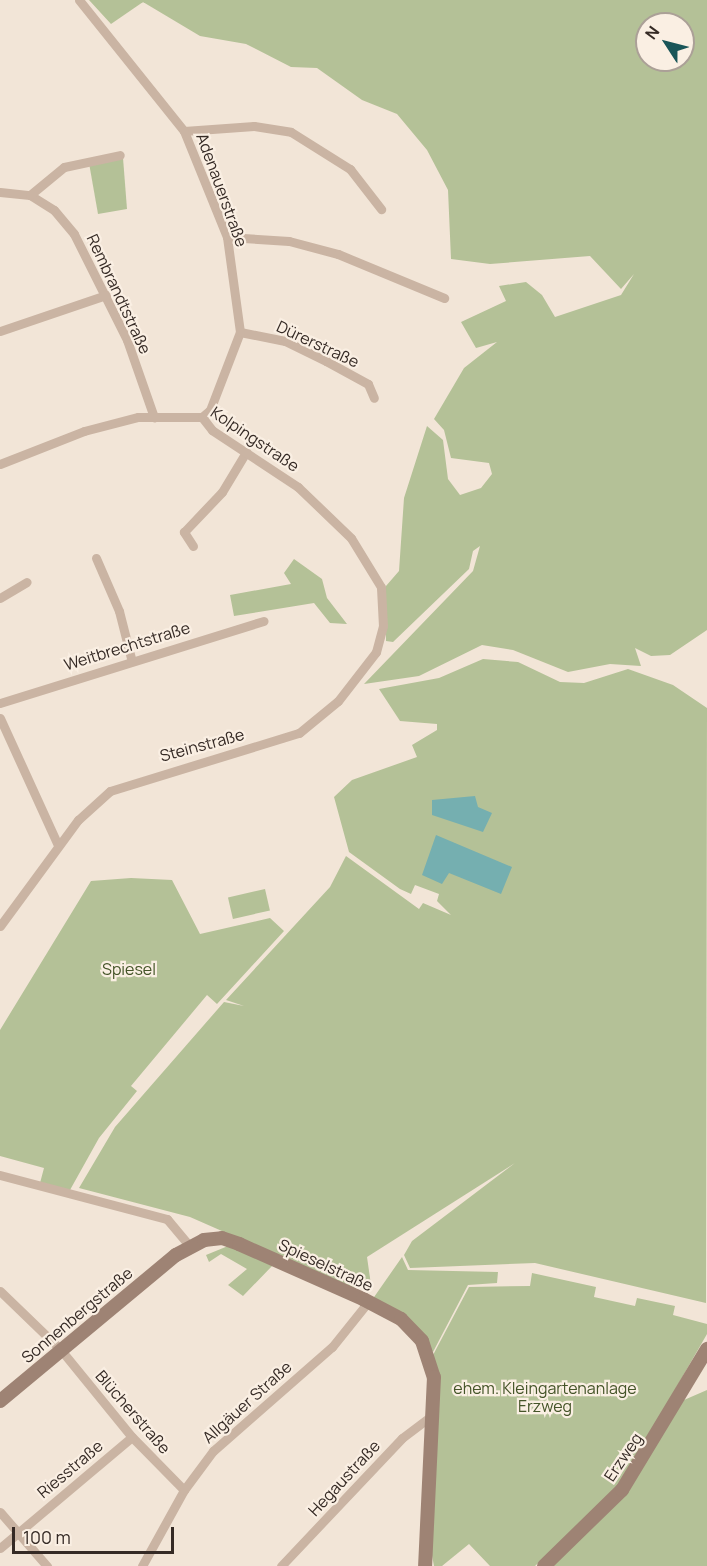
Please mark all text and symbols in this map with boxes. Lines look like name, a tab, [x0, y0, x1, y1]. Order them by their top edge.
north arrow	[635, 12, 695, 72]
text: N	[640, 21, 664, 44]
street label: Adenauerstraße	[193, 131, 251, 249]
street label: Rembrandtstraße	[83, 231, 155, 357]
street label: Dürerstraße	[274, 317, 362, 371]
street label: Kolpingstraße	[207, 402, 303, 476]
street label: Weitbrechtstraße	[62, 618, 192, 674]
street label: Steinstraße	[158, 725, 246, 765]
park label: Spiesel	[102, 959, 156, 979]
street label: Spieselstraße	[276, 1235, 376, 1295]
street label: Sonnenbergstraße	[18, 1263, 136, 1367]
street label: Allgäuer Straße	[198, 1357, 296, 1447]
street label: Blücherstraße	[92, 1366, 174, 1458]
park label: ehem. Kleingartenanlage Erzweg	[453, 1378, 637, 1416]
street label: Erzweg	[600, 1429, 646, 1485]
street label: Riesstraße	[33, 1436, 107, 1502]
street label: Hegaustraße	[304, 1436, 384, 1520]
scale bar	[15, 1515, 177, 1553]
text: 100 m	[23, 1525, 71, 1549]

